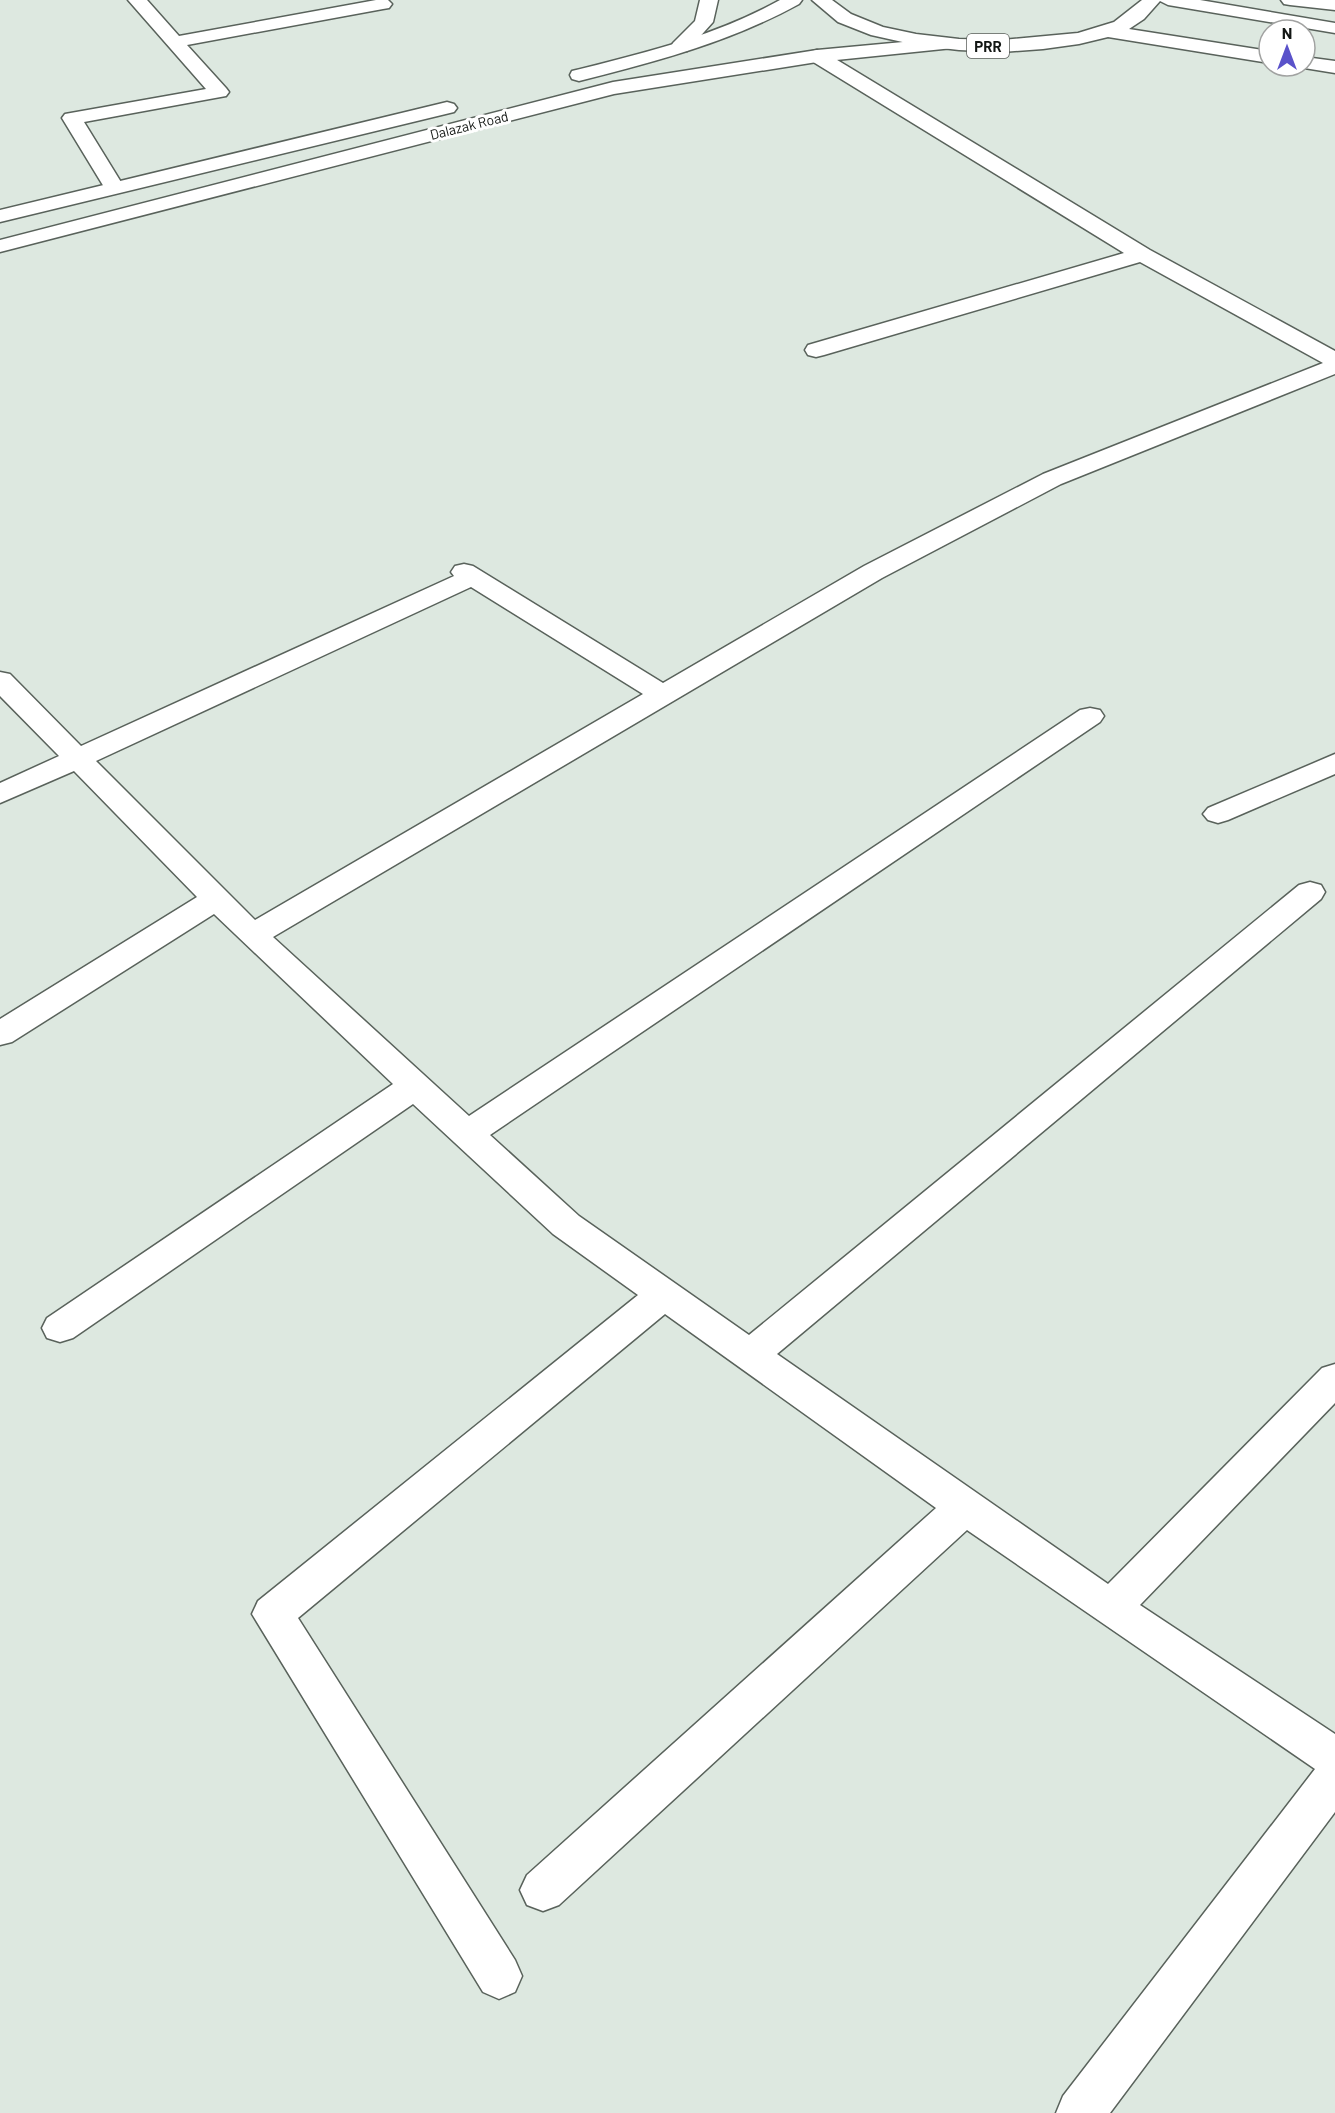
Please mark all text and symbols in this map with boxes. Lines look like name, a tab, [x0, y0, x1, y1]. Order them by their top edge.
north arrow	[1257, 18, 1317, 78]
text: N	[1282, 23, 1292, 42]
road number: PRR	[967, 34, 1009, 58]
street label: Dalazak Road	[428, 107, 510, 143]

